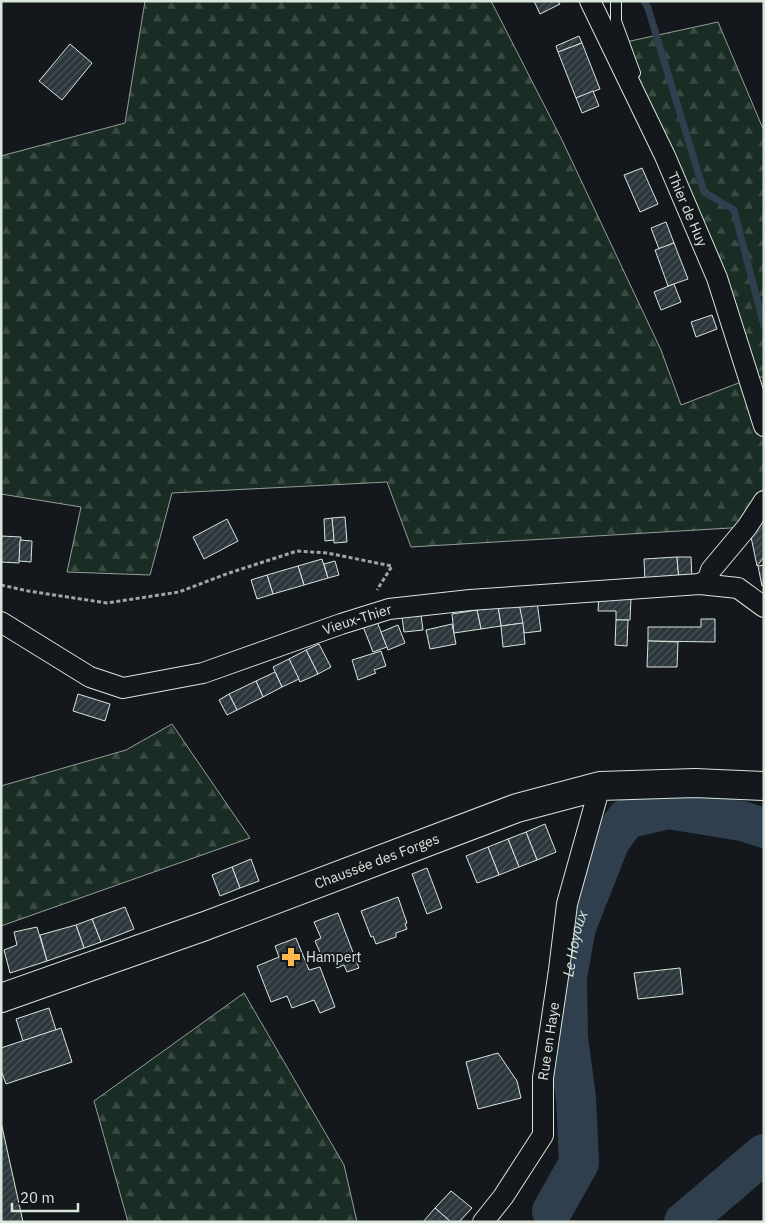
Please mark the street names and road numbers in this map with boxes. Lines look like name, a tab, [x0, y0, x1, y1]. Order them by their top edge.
street label: Thier de Huy	[664, 169, 712, 249]
street label: Vieux-Thier	[320, 600, 394, 639]
street label: Chaussée des Forges	[312, 829, 442, 893]
street label: Rue en Haye	[534, 1001, 563, 1081]

